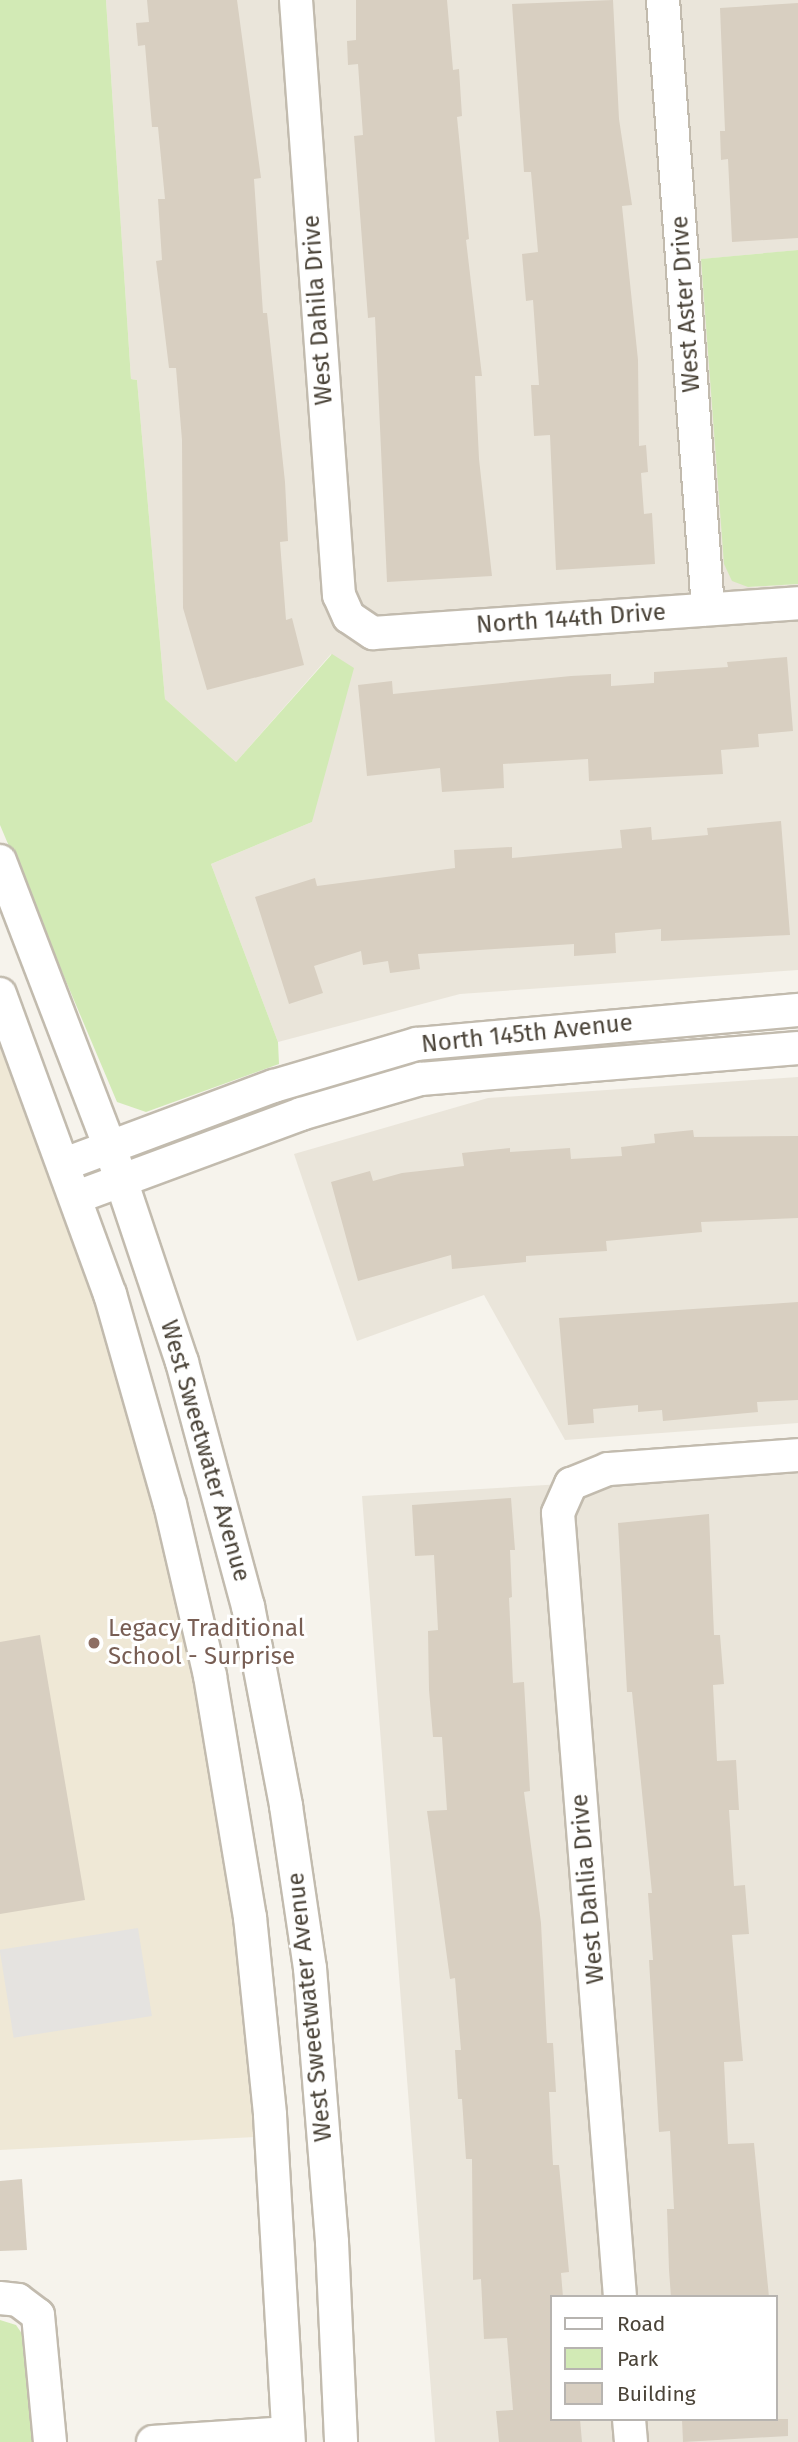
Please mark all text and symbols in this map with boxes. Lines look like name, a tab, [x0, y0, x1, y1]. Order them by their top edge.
street label: West Dahila Drive	[297, 214, 339, 406]
street label: West Aster Drive	[665, 215, 707, 393]
street label: North 144th Drive	[475, 598, 667, 640]
street label: North 145th Avenue	[420, 1009, 634, 1059]
street label: West Sweetwater Avenue	[154, 1317, 256, 1585]
place label: Legacy Traditional School - Surprise	[108, 1615, 305, 1671]
marker: Legacy Traditional School - Surprise	[86, 1635, 102, 1651]
street label: West Dahlia Drive	[565, 1793, 611, 1985]
street label: West Sweetwater Avenue	[282, 1871, 338, 2143]
legend	[550, 2295, 777, 2421]
text: Road	[617, 2311, 665, 2337]
text: Park	[617, 2346, 658, 2372]
text: Building	[617, 2381, 696, 2407]

